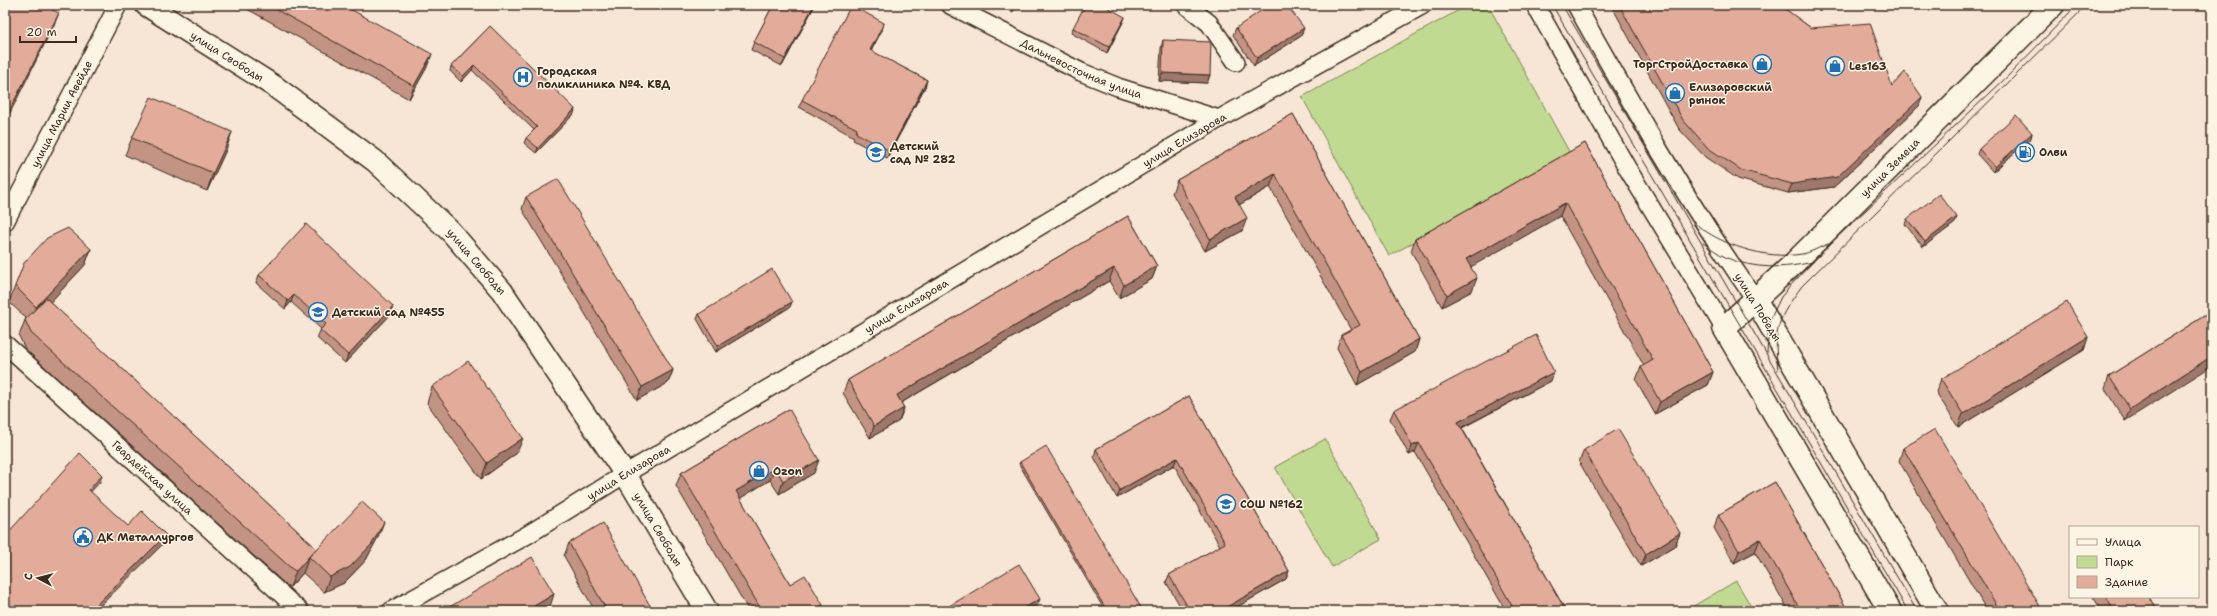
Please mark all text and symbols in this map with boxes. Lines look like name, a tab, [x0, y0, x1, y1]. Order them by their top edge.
scale bar	[20, 18, 76, 44]
text: 20 m	[26, 24, 57, 40]
street label: улица Свободы	[187, 28, 266, 86]
street label: Дальневосточная улица	[1018, 35, 1144, 102]
shop icon: ТоргСтройДоставка	[1751, 53, 1773, 75]
shop icon: Les163	[1824, 55, 1846, 77]
place label: ТоргСтройДоставка	[1633, 57, 1748, 72]
street label: улица Марии Авейде	[28, 58, 96, 170]
place label: Les163	[1849, 59, 1887, 74]
place label: Городская поликлиника №4. КВД	[537, 64, 670, 92]
hospital icon: Городская поликлиника №4. КВД	[512, 66, 534, 88]
place label: Елизаровский рынок	[1689, 80, 1772, 108]
shop icon: Елизаровский рынок	[1664, 82, 1686, 104]
street label: улица Елизарова	[1140, 109, 1229, 171]
street label: улица Земеца	[1857, 135, 1923, 201]
place label: Детский сад № 282	[890, 139, 956, 167]
school or university icon: Детский сад № 282	[865, 141, 887, 163]
fuel station icon: Олви	[2014, 141, 2036, 163]
place label: Олви	[2039, 145, 2068, 160]
street label: улица Свободы	[443, 225, 509, 298]
street label: улица Победы	[1730, 270, 1785, 344]
street label: улица Елизарова	[862, 275, 951, 337]
school or university icon: Детский сад №455	[307, 301, 329, 323]
place label: Детский сад №455	[332, 305, 445, 320]
street label: Гвардейская улица	[109, 437, 196, 518]
street label: улица Елизарова	[584, 442, 673, 504]
shop icon: Ozon	[748, 460, 770, 482]
place label: Ozon	[773, 464, 803, 479]
street label: улица Свободы	[630, 490, 686, 569]
school or university icon: СОШ №162	[1215, 493, 1237, 515]
place label: СОШ №162	[1240, 497, 1303, 512]
public building icon: ДК Металлургов	[72, 526, 94, 548]
legend	[2069, 526, 2199, 598]
place label: ДК Металлургов	[97, 530, 194, 545]
text: Улица	[2105, 534, 2142, 550]
text: Парк	[2105, 554, 2134, 570]
north arrow	[18, 558, 58, 598]
text: С	[21, 572, 36, 581]
text: Здание	[2105, 574, 2149, 590]

